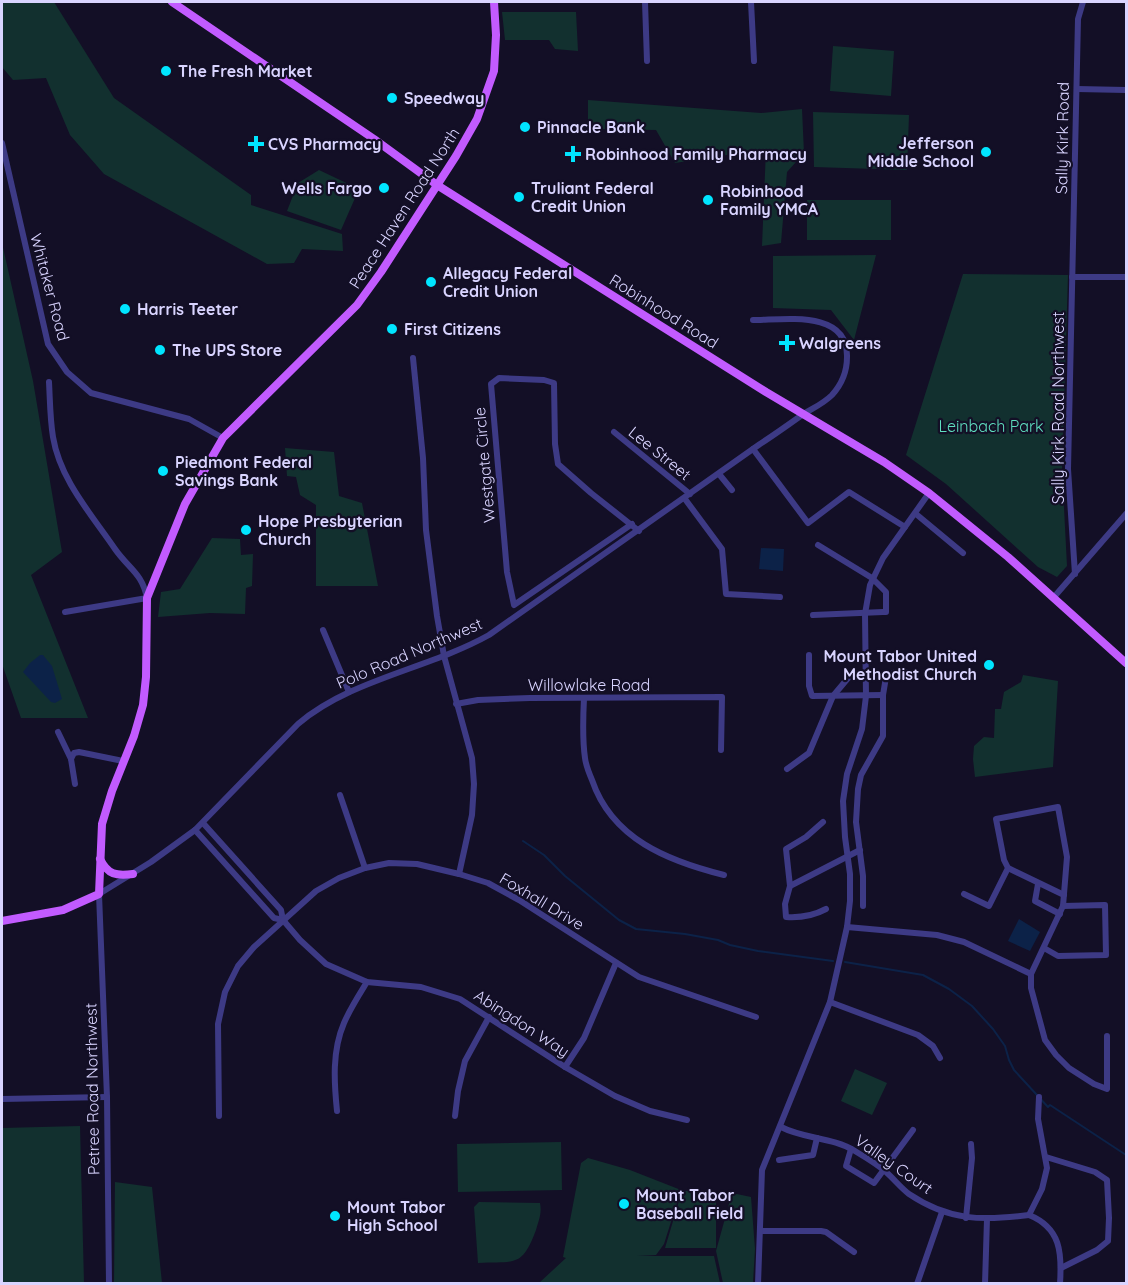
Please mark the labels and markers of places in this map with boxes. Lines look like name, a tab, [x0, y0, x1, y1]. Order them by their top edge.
place label: The Fresh Market	[178, 61, 313, 81]
marker: The Fresh Market	[159, 64, 173, 78]
place label: Speedway	[404, 88, 484, 108]
marker: Speedway	[385, 91, 399, 105]
place label: Pinnacle Bank	[537, 117, 645, 137]
marker: Pinnacle Bank	[518, 120, 532, 134]
place label: Jefferson Middle School	[867, 133, 974, 171]
place label: CVS Pharmacy	[268, 134, 381, 154]
marker: CVS Pharmacy	[249, 137, 263, 151]
place label: Robinhood Family Pharmacy	[585, 144, 807, 164]
marker: Jefferson Middle School	[979, 145, 993, 159]
marker: Robinhood Family Pharmacy	[566, 147, 580, 161]
place label: Wells Fargo	[282, 178, 372, 198]
place label: Truliant Federal Credit Union	[531, 178, 654, 216]
marker: Wells Fargo	[377, 181, 391, 195]
place label: Robinhood Family YMCA	[720, 181, 819, 219]
marker: Truliant Federal Credit Union	[512, 190, 526, 204]
marker: Robinhood Family YMCA	[701, 193, 715, 207]
place label: Allegacy Federal Credit Union	[443, 263, 572, 301]
marker: Allegacy Federal Credit Union	[424, 275, 438, 289]
place label: Harris Teeter	[137, 299, 238, 319]
marker: Harris Teeter	[118, 302, 132, 316]
place label: First Citizens	[404, 319, 501, 339]
marker: First Citizens	[385, 322, 399, 336]
place label: Walgreens	[799, 333, 881, 353]
marker: Walgreens	[780, 336, 794, 350]
place label: The UPS Store	[172, 340, 282, 360]
marker: The UPS Store	[153, 343, 167, 357]
place label: Piedmont Federal Savings Bank	[175, 452, 312, 490]
marker: Piedmont Federal Savings Bank	[156, 464, 170, 478]
place label: Hope Presbyterian Church	[258, 511, 403, 549]
marker: Hope Presbyterian Church	[239, 523, 253, 537]
place label: Mount Tabor United Methodist Church	[823, 646, 977, 684]
marker: Mount Tabor United Methodist Church	[982, 658, 996, 672]
place label: Mount Tabor Baseball Field	[636, 1185, 743, 1223]
place label: Mount Tabor High School	[347, 1197, 446, 1235]
marker: Mount Tabor Baseball Field	[617, 1197, 631, 1211]
marker: Mount Tabor High School	[328, 1209, 342, 1223]

